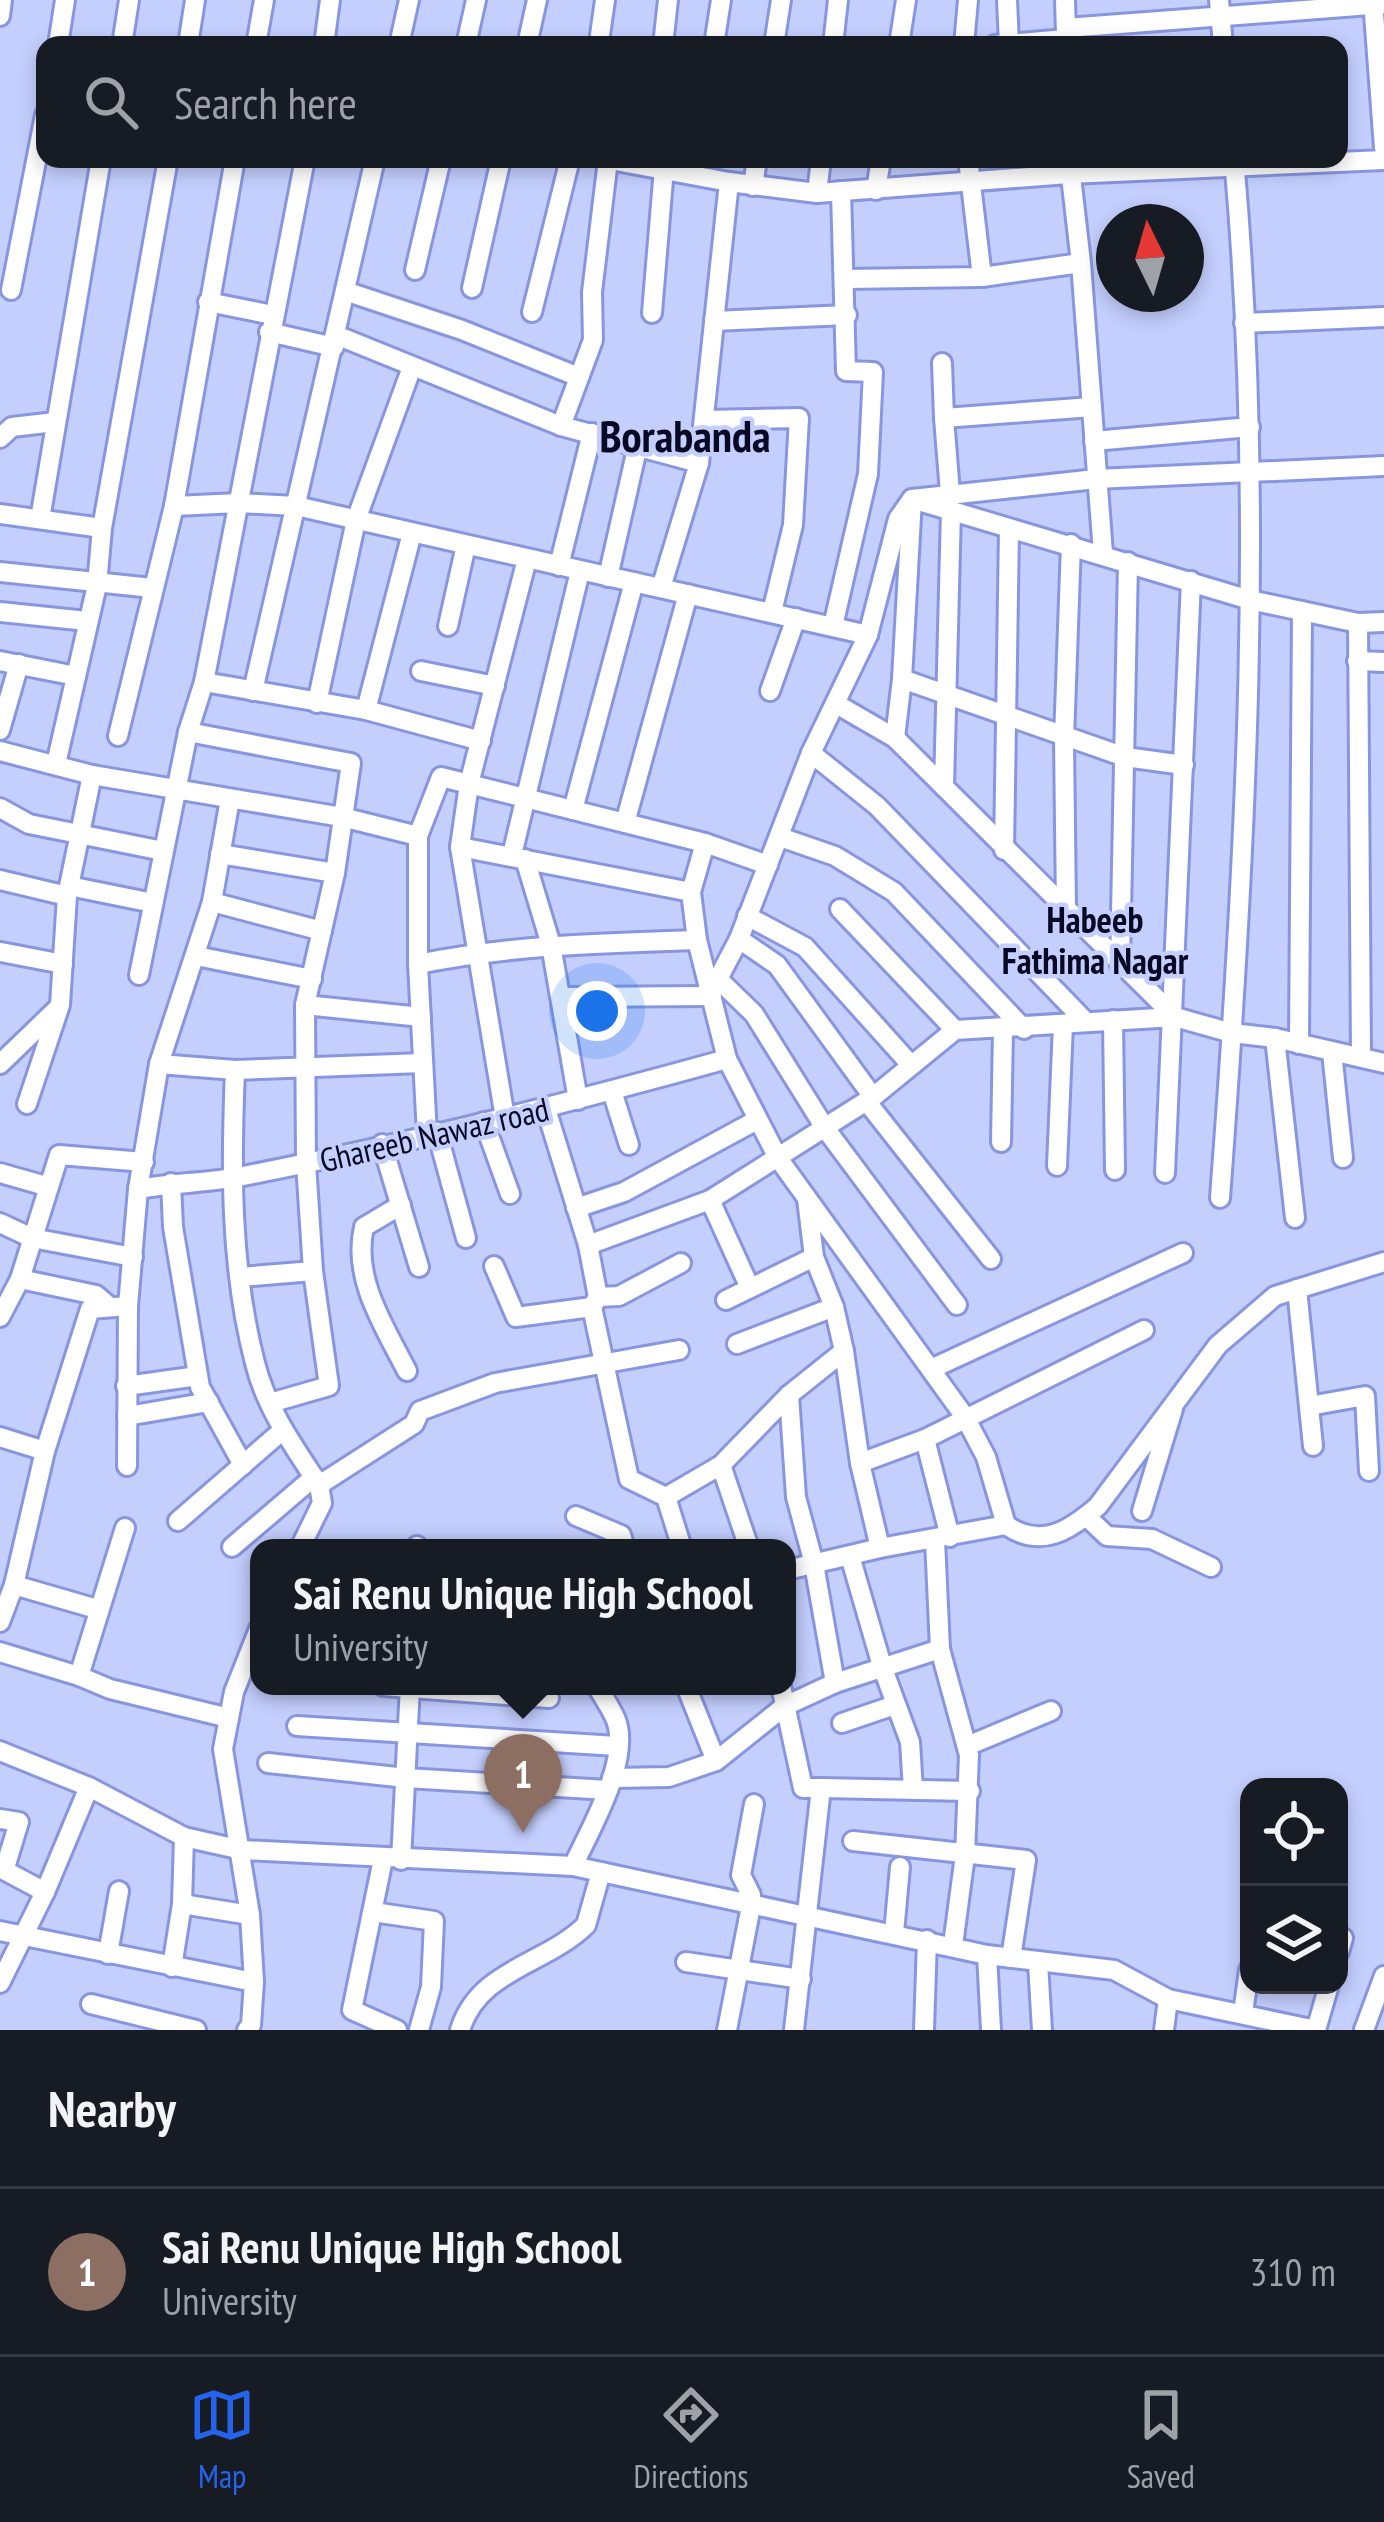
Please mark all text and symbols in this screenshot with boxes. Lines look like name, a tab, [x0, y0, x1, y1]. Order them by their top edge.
search box	[36, 36, 1348, 168]
icon: search	[78, 69, 144, 135]
text: Search here	[174, 73, 357, 131]
north arrow	[1096, 204, 1204, 312]
district label: Borabanda	[599, 406, 771, 464]
district label: Habeeb Fathima Nagar	[1002, 896, 1189, 984]
your location	[567, 981, 627, 1041]
street label: Ghareeb Nawaz road	[315, 1087, 553, 1181]
popup	[250, 1539, 796, 1695]
text: Sai Renu Unique High School	[293, 1563, 753, 1621]
text: University	[293, 1621, 428, 1672]
pin: 1	[484, 1734, 562, 1833]
map controls	[1240, 1778, 1348, 1994]
button: locate	[1240, 1778, 1348, 1886]
button: layers	[1240, 1886, 1348, 1994]
text: Nearby	[48, 2075, 176, 2141]
text: Sai Renu Unique High School	[162, 2217, 621, 2275]
text: 1	[78, 2246, 96, 2297]
text: 310 m	[1250, 2246, 1336, 2297]
text: University	[162, 2275, 297, 2326]
tab: Map	[189, 2382, 255, 2497]
tab: Directions	[634, 2382, 748, 2497]
tab: Saved	[1127, 2382, 1195, 2497]

